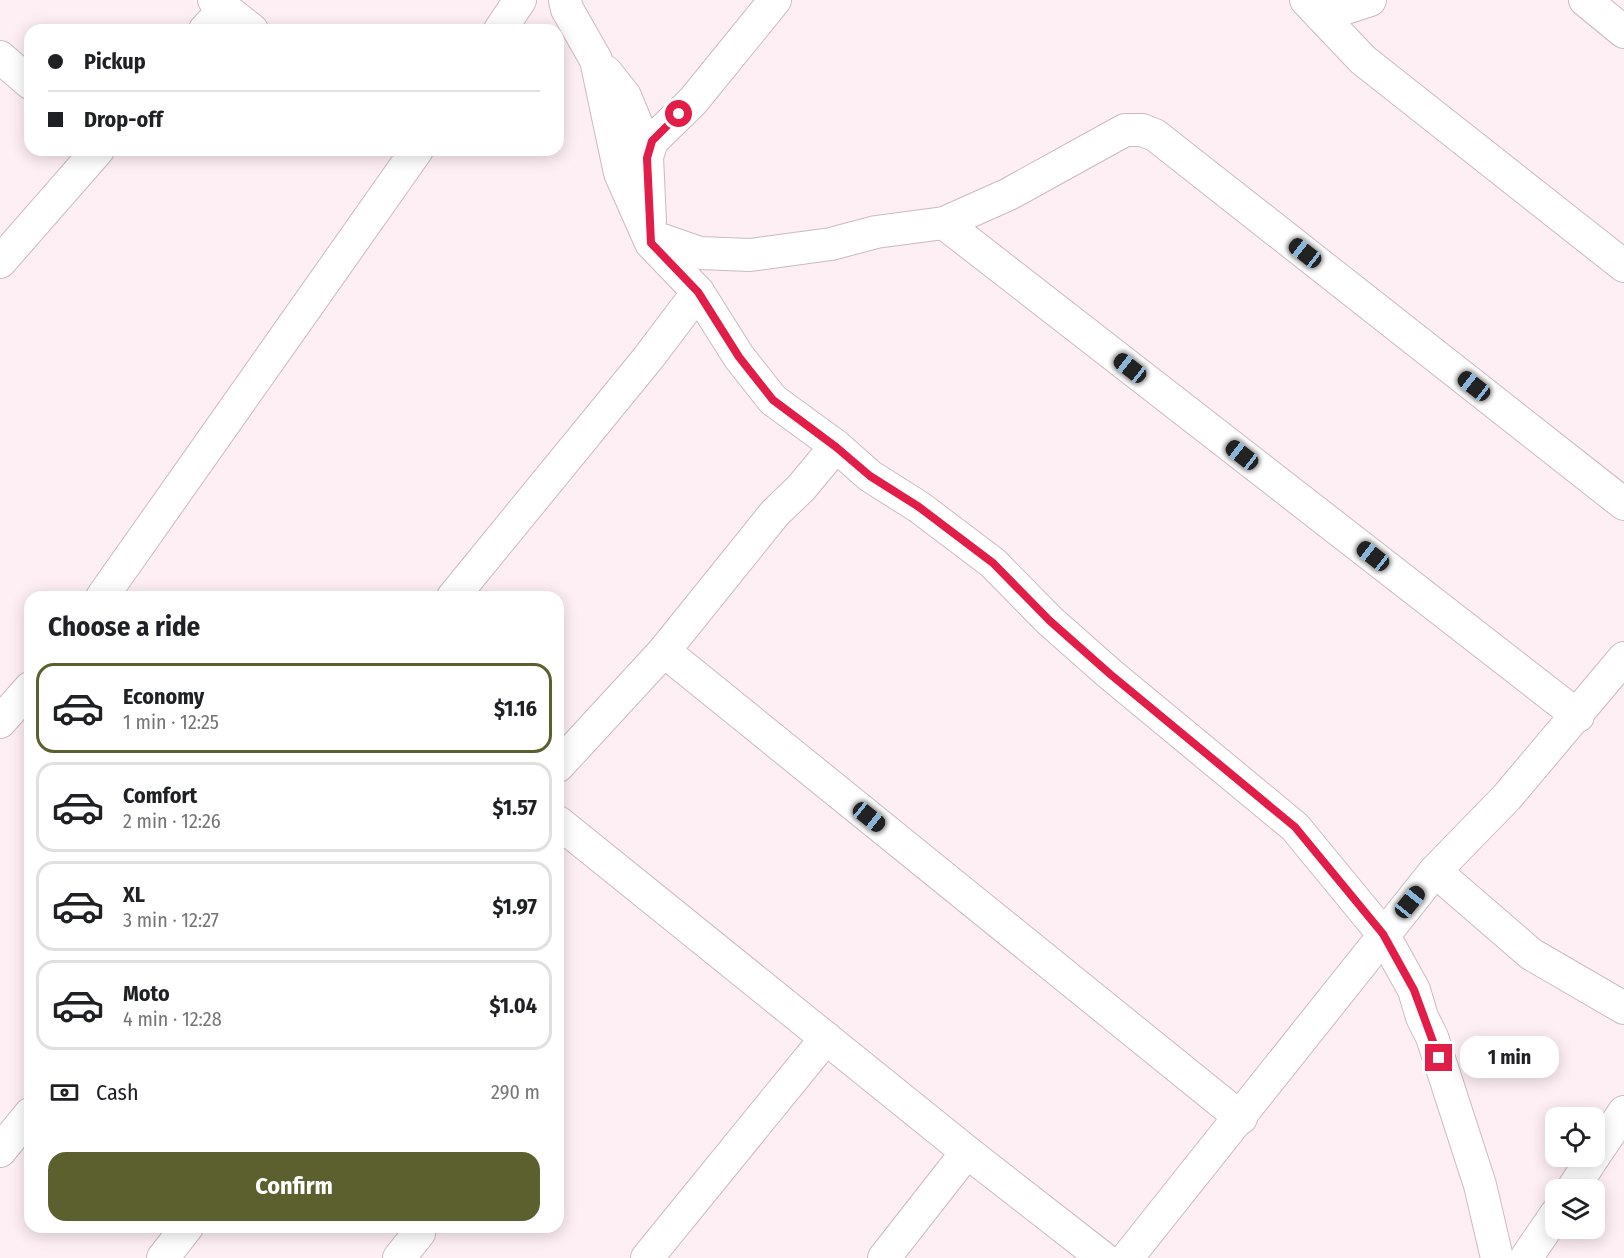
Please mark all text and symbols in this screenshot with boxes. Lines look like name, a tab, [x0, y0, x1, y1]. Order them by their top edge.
text: Pickup	[84, 48, 146, 75]
route start	[665, 100, 692, 127]
text: Drop-off	[84, 106, 163, 133]
car	[1285, 235, 1325, 271]
car	[1110, 350, 1150, 386]
car	[1454, 368, 1494, 404]
car	[1222, 437, 1262, 473]
car	[1353, 538, 1393, 574]
text: Choose a ride	[48, 611, 200, 643]
icon: car	[51, 681, 105, 735]
text: Economy	[123, 683, 204, 710]
text: $1.16	[494, 695, 537, 722]
text: 1 min · 12:25	[123, 710, 219, 734]
icon: car	[51, 780, 105, 834]
text: Comfort	[123, 782, 197, 809]
text: $1.57	[493, 794, 537, 821]
car	[849, 799, 889, 835]
text: 2 min · 12:26	[123, 809, 221, 833]
icon: car	[51, 879, 105, 933]
text: XL	[123, 881, 145, 908]
car	[1392, 882, 1428, 922]
text: $1.97	[492, 893, 537, 920]
text: 3 min · 12:27	[123, 908, 219, 932]
icon: car	[51, 978, 105, 1032]
text: Moto	[123, 980, 170, 1007]
text: $1.04	[489, 992, 537, 1019]
text: 4 min · 12:28	[123, 1007, 222, 1031]
callout: 1 min	[1460, 1037, 1559, 1079]
route end	[1425, 1044, 1452, 1071]
text: 1 min	[1488, 1045, 1531, 1069]
icon: cash	[48, 1076, 81, 1109]
text: Cash	[96, 1079, 139, 1106]
text: 290 m	[491, 1080, 540, 1104]
map controls	[1545, 1107, 1605, 1239]
button: locate	[1545, 1107, 1605, 1167]
button: Confirm	[48, 1152, 540, 1221]
button: layers	[1545, 1179, 1605, 1239]

